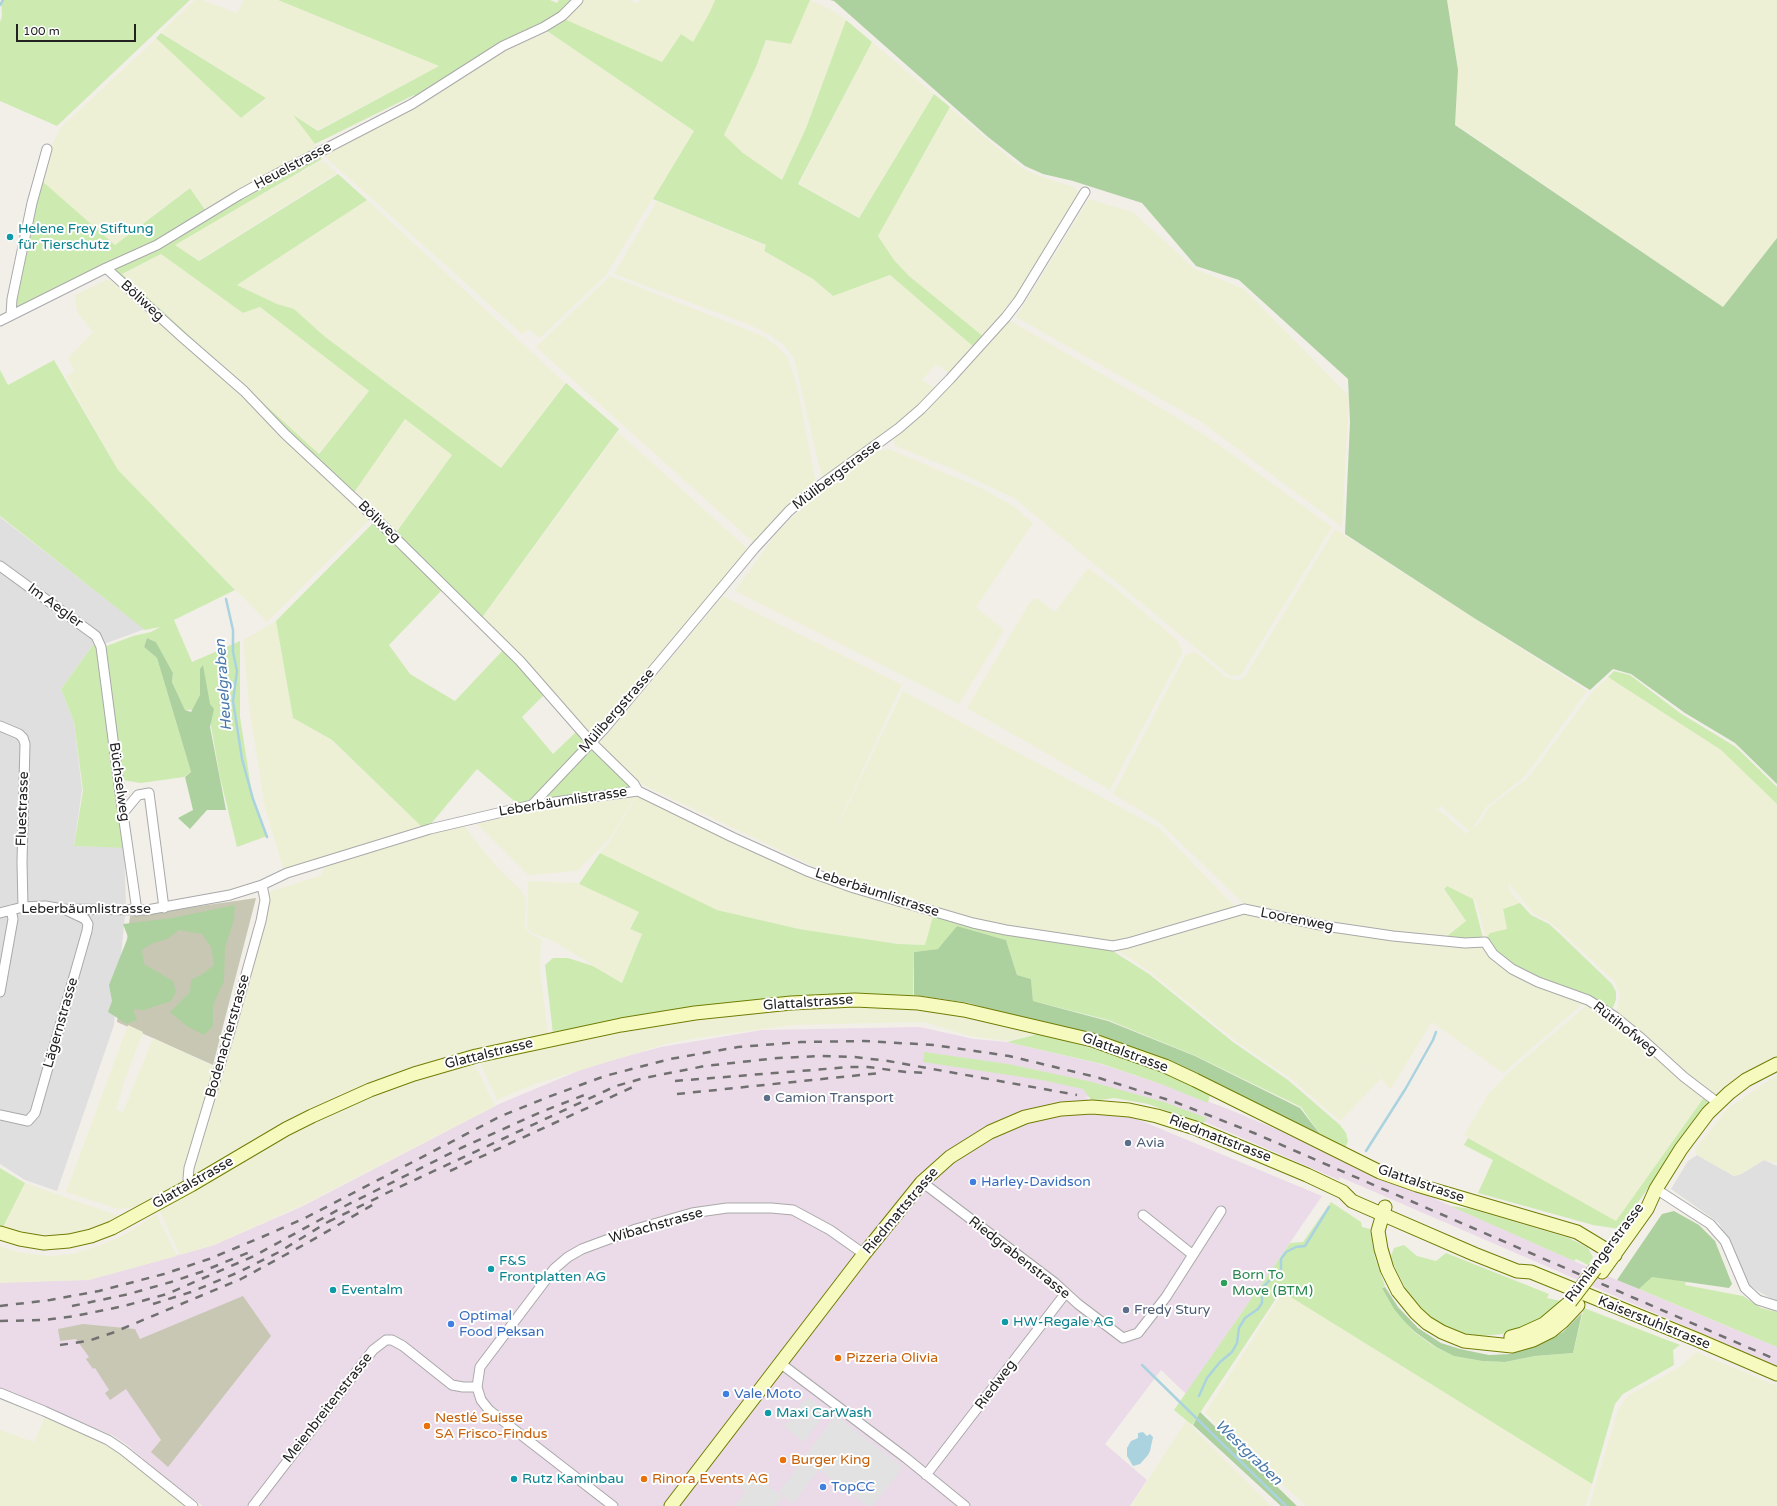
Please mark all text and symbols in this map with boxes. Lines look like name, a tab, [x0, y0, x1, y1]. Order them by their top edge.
scale bar	[18, 16, 138, 42]
text: 100 m	[23, 24, 60, 38]
street label: Heuelstrasse	[252, 139, 334, 193]
place label: Helene Frey Stiftung für Tierschutz	[18, 221, 154, 254]
marker: Helene Frey Stiftung für Tierschutz	[5, 232, 15, 242]
street label: Böliweg	[117, 277, 167, 325]
street label: Mülibergstrasse	[790, 436, 884, 514]
street label: Böliweg	[354, 498, 404, 546]
street label: Im Aegler	[24, 580, 86, 632]
water label: Heuelgraben	[212, 639, 236, 731]
street label: Mülibergstrasse	[576, 665, 658, 757]
street label: Büchselweg	[105, 741, 133, 823]
street label: Fluestrasse	[13, 771, 33, 847]
street label: Leberbäumlistrasse	[498, 784, 628, 820]
street label: Leberbäumlistrasse	[813, 865, 941, 921]
street label: Leberbäumlistrasse	[21, 901, 151, 917]
street label: Loorenweg	[1259, 905, 1335, 935]
street label: Bodenacherstrasse	[202, 973, 254, 1099]
street label: Lägernstrasse	[40, 976, 82, 1070]
street label: Glattalstrasse	[762, 991, 854, 1015]
street label: Rütihofweg	[1589, 999, 1661, 1059]
street label: Glattalstrasse	[1080, 1030, 1170, 1076]
street label: Glattalstrasse	[443, 1035, 535, 1073]
place label: Camion Transport	[775, 1090, 894, 1106]
marker: Camion Transport	[762, 1093, 772, 1103]
street label: Riedmattstrasse	[1167, 1112, 1273, 1166]
place label: Avia	[1136, 1135, 1165, 1151]
marker: Avia	[1123, 1138, 1133, 1148]
street label: Glattalstrasse	[150, 1153, 236, 1213]
street label: Glattalstrasse	[1376, 1161, 1466, 1207]
street label: Riedmattstrasse	[860, 1164, 942, 1258]
place label: Harley-Davidson	[981, 1174, 1091, 1190]
marker: Harley-Davidson	[968, 1177, 978, 1187]
street label: Rümlangerstrasse	[1562, 1200, 1648, 1306]
street label: Wibachstrasse	[607, 1205, 705, 1247]
street label: Riedgrabenstrasse	[965, 1213, 1073, 1303]
place label: F&S Frontplatten AG	[499, 1253, 606, 1286]
marker: F&S Frontplatten AG	[486, 1264, 496, 1274]
place label: Born To Move (BTM)	[1232, 1267, 1313, 1300]
marker: Born To Move (BTM)	[1219, 1278, 1229, 1288]
place label: Eventalm	[341, 1282, 403, 1298]
marker: Eventalm	[328, 1285, 338, 1295]
street label: Kaiserstuhlstrasse	[1595, 1293, 1713, 1353]
place label: Fredy Stury	[1134, 1302, 1210, 1318]
marker: Fredy Stury	[1121, 1305, 1131, 1315]
place label: Optimal Food Peksan	[459, 1308, 544, 1340]
place label: HW-Regale AG	[1013, 1314, 1114, 1330]
marker: HW-Regale AG	[1000, 1317, 1010, 1327]
marker: Optimal Food Peksan	[446, 1319, 456, 1329]
street label: Meienbreitenstrasse	[280, 1350, 376, 1466]
place label: Pizzeria Olivia	[846, 1350, 938, 1366]
marker: Pizzeria Olivia	[833, 1353, 843, 1363]
street label: Riedweg	[972, 1357, 1020, 1413]
place label: Vale Moto	[734, 1386, 801, 1402]
marker: Vale Moto	[721, 1389, 731, 1399]
place label: Maxi CarWash	[776, 1405, 872, 1421]
marker: Maxi CarWash	[763, 1408, 773, 1418]
place label: Nestlé Suisse SA Frisco-Findus	[435, 1410, 547, 1442]
water label: Westgraben	[1211, 1416, 1285, 1490]
marker: Nestlé Suisse SA Frisco-Findus	[422, 1421, 432, 1431]
place label: Burger King	[791, 1452, 870, 1468]
marker: Burger King	[778, 1455, 788, 1465]
place label: Rutz Kaminbau	[522, 1471, 624, 1487]
place label: Rinora Events AG	[652, 1471, 768, 1487]
marker: Rutz Kaminbau	[509, 1474, 519, 1484]
marker: Rinora Events AG	[639, 1474, 649, 1484]
place label: TopCC	[831, 1479, 875, 1495]
marker: TopCC	[818, 1482, 828, 1492]

